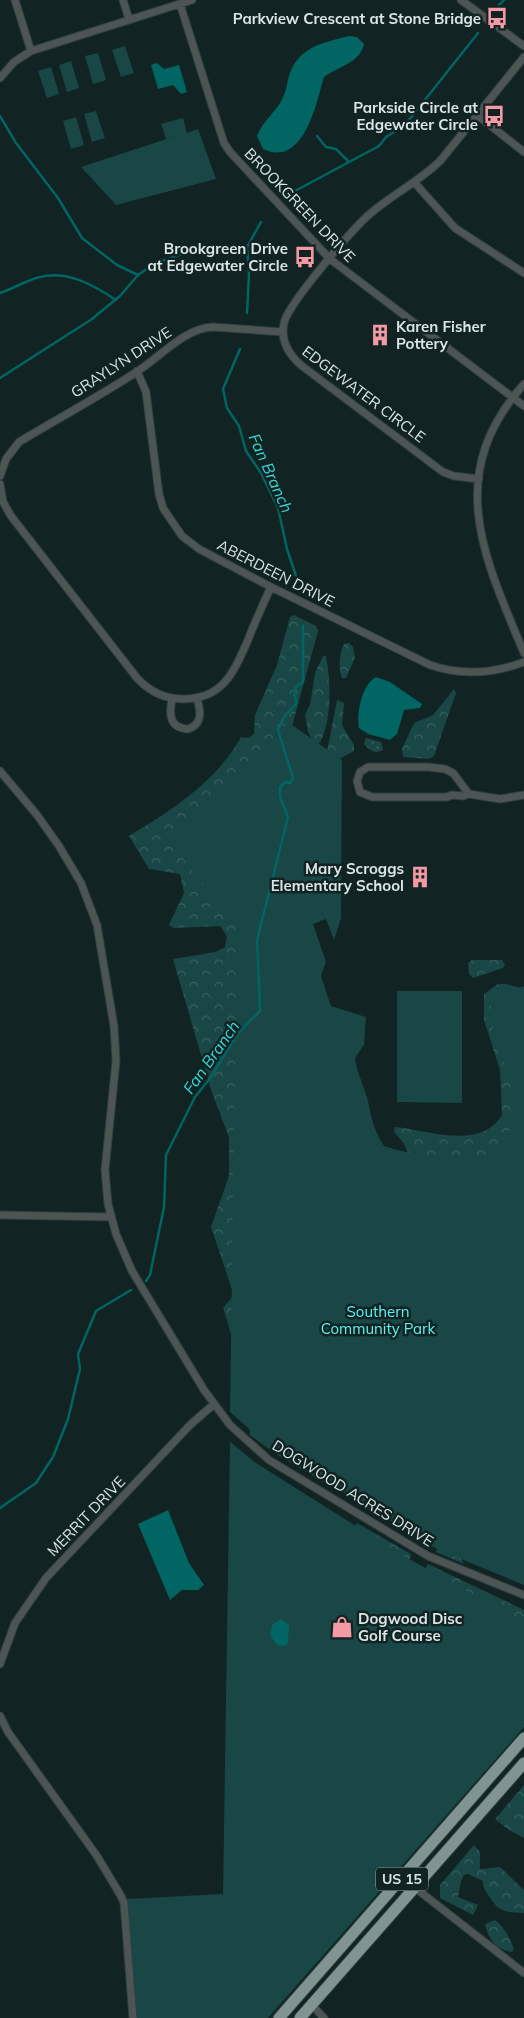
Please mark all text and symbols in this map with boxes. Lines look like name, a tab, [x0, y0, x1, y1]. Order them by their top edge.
bus stop icon: Parkview Crescent at Stone Bridge	[484, 5, 510, 31]
place label: Parkview Crescent at Stone Bridge	[233, 9, 481, 28]
place label: Parkside Circle at Edgewater Circle	[353, 98, 478, 134]
bus stop icon: Parkside Circle at Edgewater Circle	[481, 103, 507, 129]
street label: BROOKGREEN DRIVE	[241, 144, 360, 266]
place label: Brookgreen Drive at Edgewater Circle	[147, 239, 288, 275]
bus stop icon: Brookgreen Drive at Edgewater Circle	[292, 244, 318, 270]
place label: Karen Fisher Pottery	[396, 317, 486, 353]
street label: GRAYLYN DRIVE	[67, 322, 175, 402]
building icon: Karen Fisher Pottery	[367, 322, 393, 348]
street label: EDGEWATER CIRCLE	[299, 341, 429, 447]
water label: Fan Branch	[245, 430, 297, 516]
street label: ABERDEEN DRIVE	[214, 535, 338, 611]
place label: Mary Scroggs Elementary School	[271, 859, 404, 895]
building icon: Mary Scroggs Elementary School	[407, 864, 433, 890]
water label: Fan Branch	[179, 1017, 243, 1097]
park label: Southern Community Park	[321, 1302, 435, 1338]
street label: DOGWOOD ACRES DRIVE	[269, 1436, 437, 1551]
street label: MERRIT DRIVE	[43, 1472, 129, 1560]
place label: Dogwood Disc Golf Course	[358, 1609, 463, 1645]
shop icon: Dogwood Disc Golf Course	[329, 1614, 355, 1640]
road number: US 15	[376, 1868, 428, 1890]

